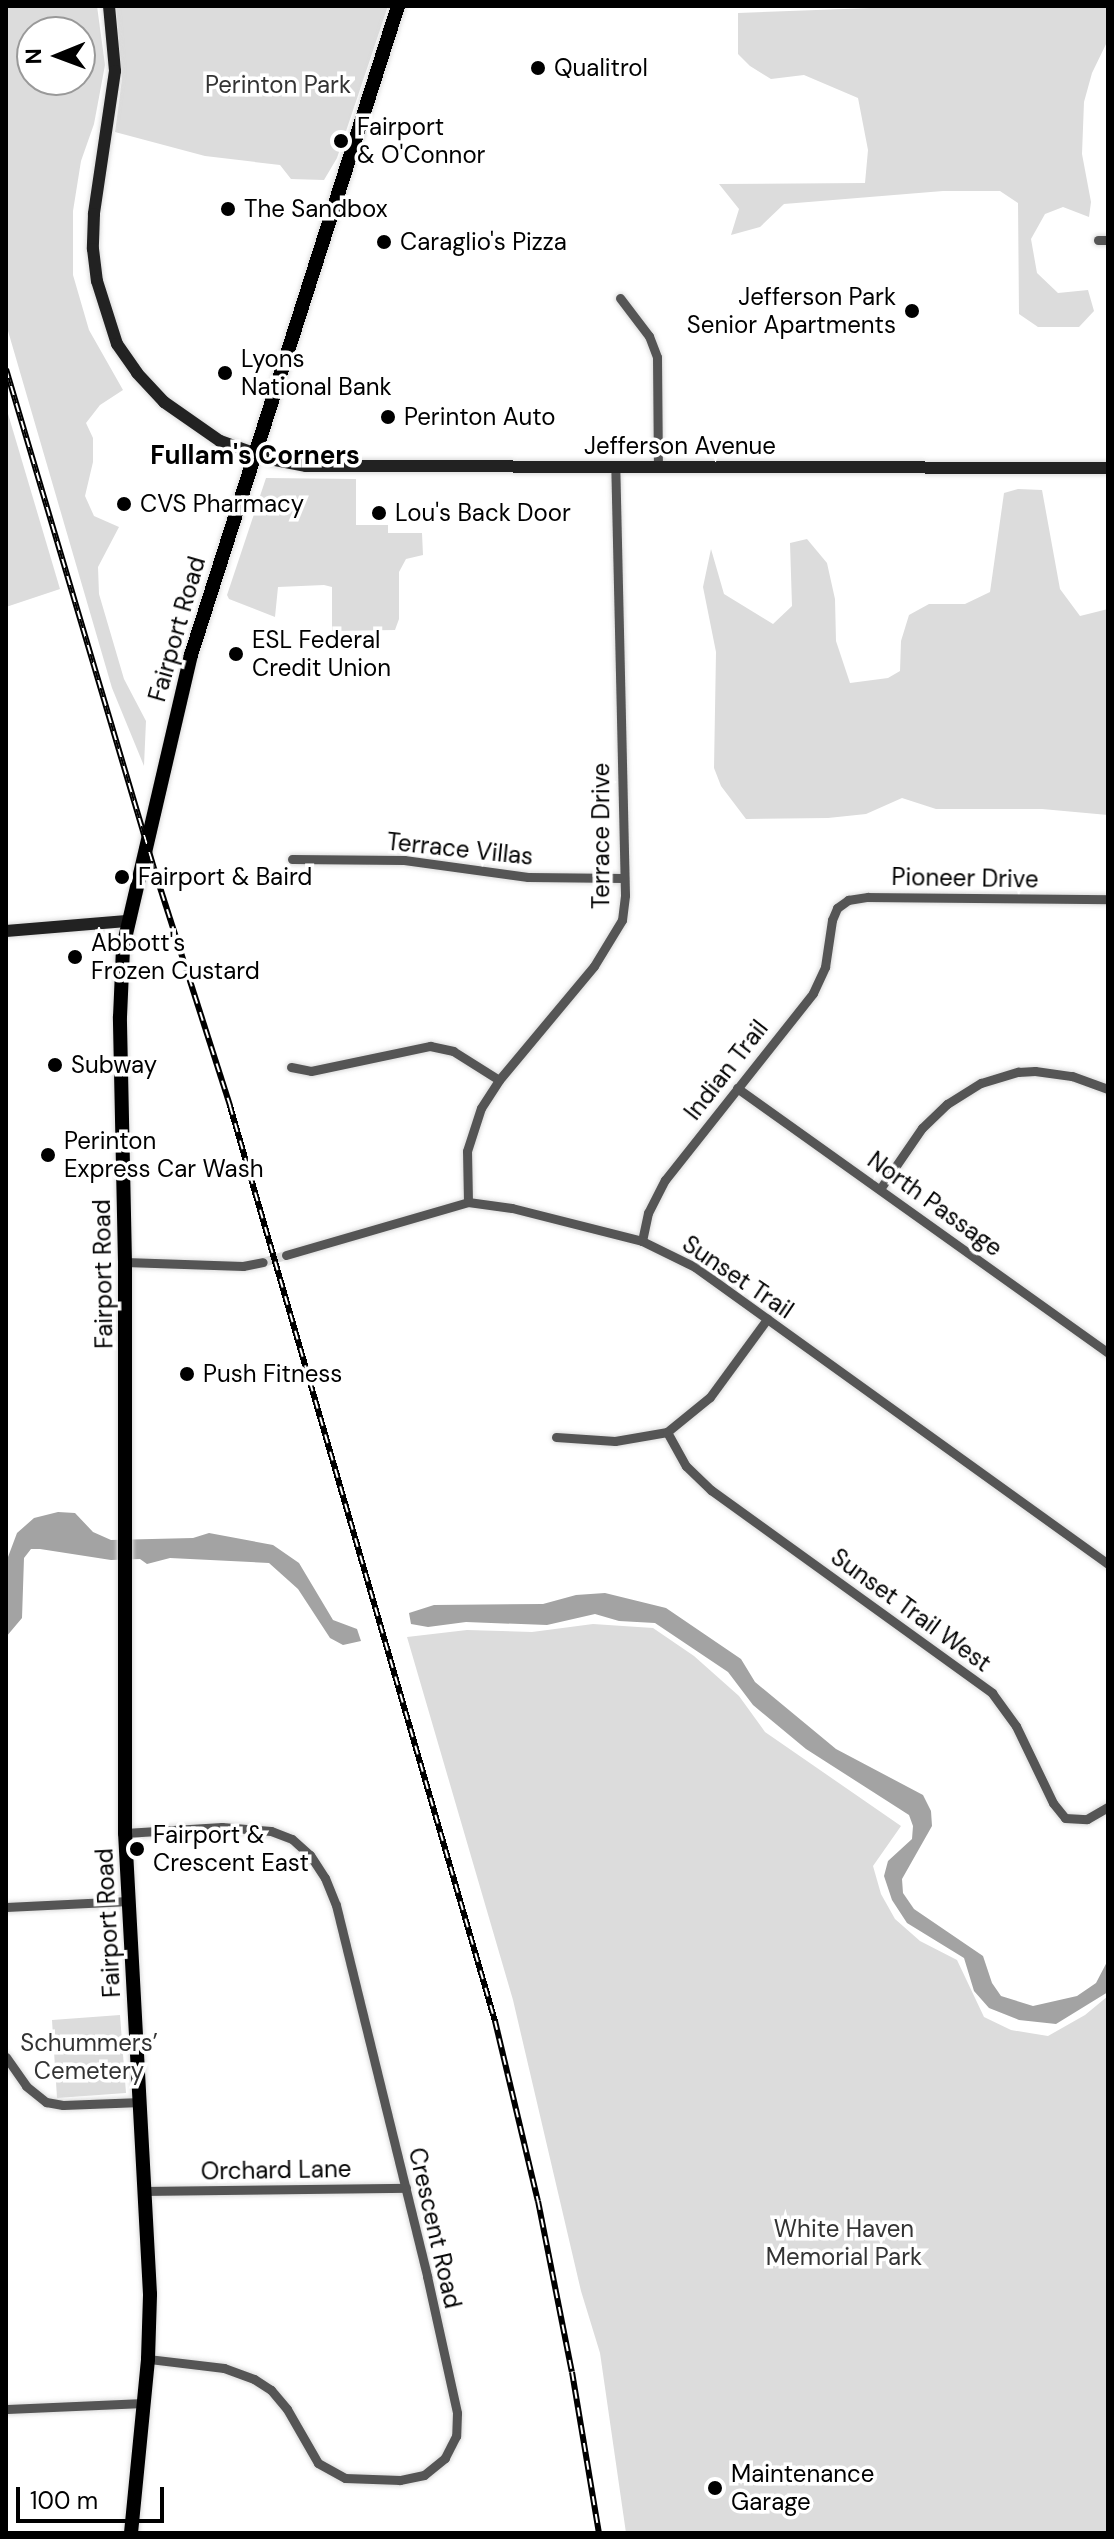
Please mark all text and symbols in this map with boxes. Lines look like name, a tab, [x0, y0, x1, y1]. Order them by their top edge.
north arrow	[16, 16, 96, 96]
text: N	[19, 48, 48, 65]
place label: Qualitrol	[554, 54, 648, 82]
marker: Qualitrol	[529, 59, 547, 77]
park label: Perinton Park	[205, 71, 351, 99]
place label: Fairport & O'Connor	[357, 113, 485, 169]
marker: Fairport & O'Connor	[332, 132, 350, 150]
place label: The Sandbox	[244, 195, 388, 223]
marker: The Sandbox	[219, 200, 237, 218]
place label: Caraglio's Pizza	[400, 228, 567, 256]
marker: Caraglio's Pizza	[375, 233, 393, 251]
place label: Jefferson Park Senior Apartments	[687, 283, 896, 339]
marker: Jefferson Park Senior Apartments	[903, 302, 921, 320]
place label: Lyons National Bank	[241, 345, 392, 401]
marker: Lyons National Bank	[216, 364, 234, 382]
place label: Perinton Auto	[404, 403, 555, 431]
marker: Perinton Auto	[379, 408, 397, 426]
street label: Jefferson Avenue	[584, 432, 776, 460]
district label: Fullam's Corners	[150, 440, 360, 472]
place label: CVS Pharmacy	[140, 490, 304, 518]
marker: CVS Pharmacy	[115, 495, 133, 513]
place label: Lou's Back Door	[395, 499, 571, 527]
marker: Lou's Back Door	[370, 504, 388, 522]
street label: Fairport Road	[143, 553, 211, 705]
place label: ESL Federal Credit Union	[252, 626, 391, 682]
marker: ESL Federal Credit Union	[227, 645, 245, 663]
street label: Terrace Drive	[587, 763, 615, 909]
street label: Terrace Villas	[385, 827, 535, 871]
street label: Pioneer Drive	[891, 862, 1039, 894]
place label: Fairport & Baird	[138, 863, 312, 891]
marker: Fairport & Baird	[113, 868, 131, 886]
place label: Abbott's Frozen Custard	[91, 929, 260, 985]
marker: Abbott's Frozen Custard	[66, 948, 84, 966]
street label: Indian Trail	[678, 1014, 774, 1126]
place label: Subway	[71, 1051, 157, 1079]
marker: Subway	[46, 1056, 64, 1074]
place label: Perinton Express Car Wash	[64, 1127, 264, 1183]
marker: Perinton Express Car Wash	[39, 1146, 57, 1164]
street label: North Passage	[862, 1146, 1008, 1262]
street label: Fairport Road	[87, 1199, 119, 1349]
street label: Sunset Trail	[677, 1229, 799, 1325]
place label: Push Fitness	[203, 1360, 342, 1388]
marker: Push Fitness	[178, 1365, 196, 1383]
street label: Sunset Trail West	[825, 1542, 997, 1678]
place label: Fairport & Crescent East	[153, 1821, 309, 1877]
marker: Fairport & Crescent East	[128, 1840, 146, 1858]
street label: Fairport Road	[90, 1848, 126, 1998]
park label: Schummers’ Cemetery	[20, 2029, 158, 2085]
street label: Crescent Road	[403, 2145, 467, 2311]
street label: Orchard Lane	[200, 2154, 352, 2186]
park label: White Haven Memorial Park	[766, 2215, 922, 2271]
place label: Maintenance Garage	[731, 2460, 874, 2516]
scale bar	[20, 2471, 168, 2521]
marker: Maintenance Garage	[706, 2479, 724, 2497]
text: 100 m	[30, 2485, 98, 2516]

